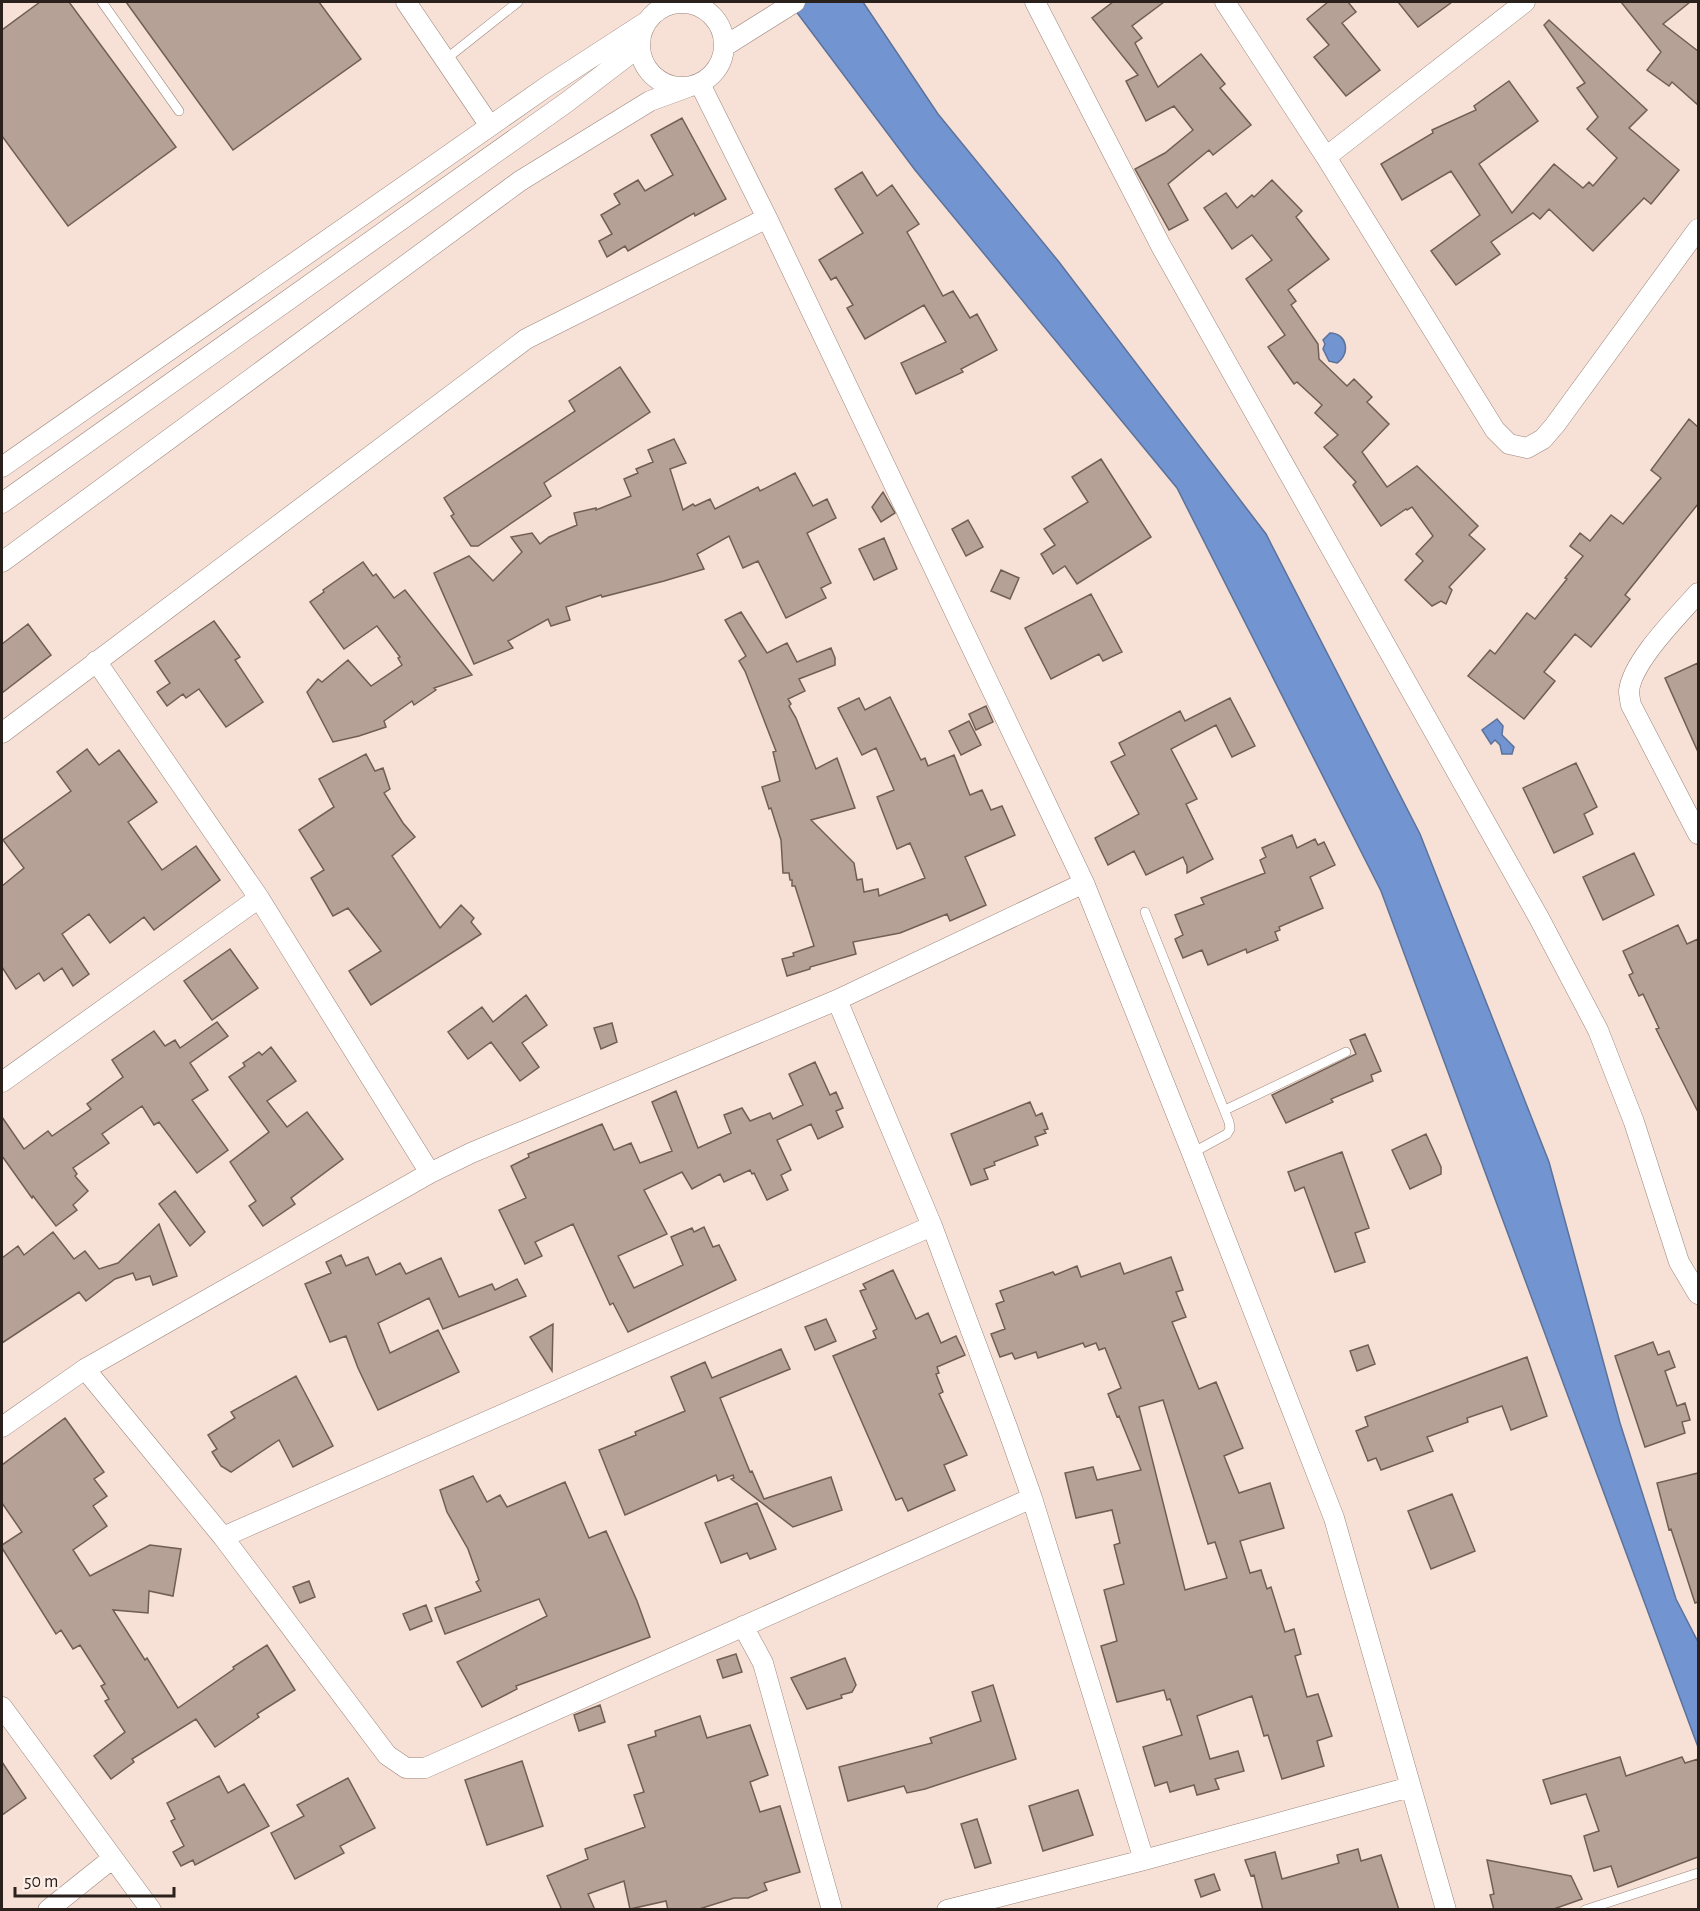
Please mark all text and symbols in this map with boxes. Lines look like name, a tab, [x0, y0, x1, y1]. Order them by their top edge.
scale bar	[15, 1860, 174, 1898]
text: 50 m	[24, 1873, 58, 1891]

